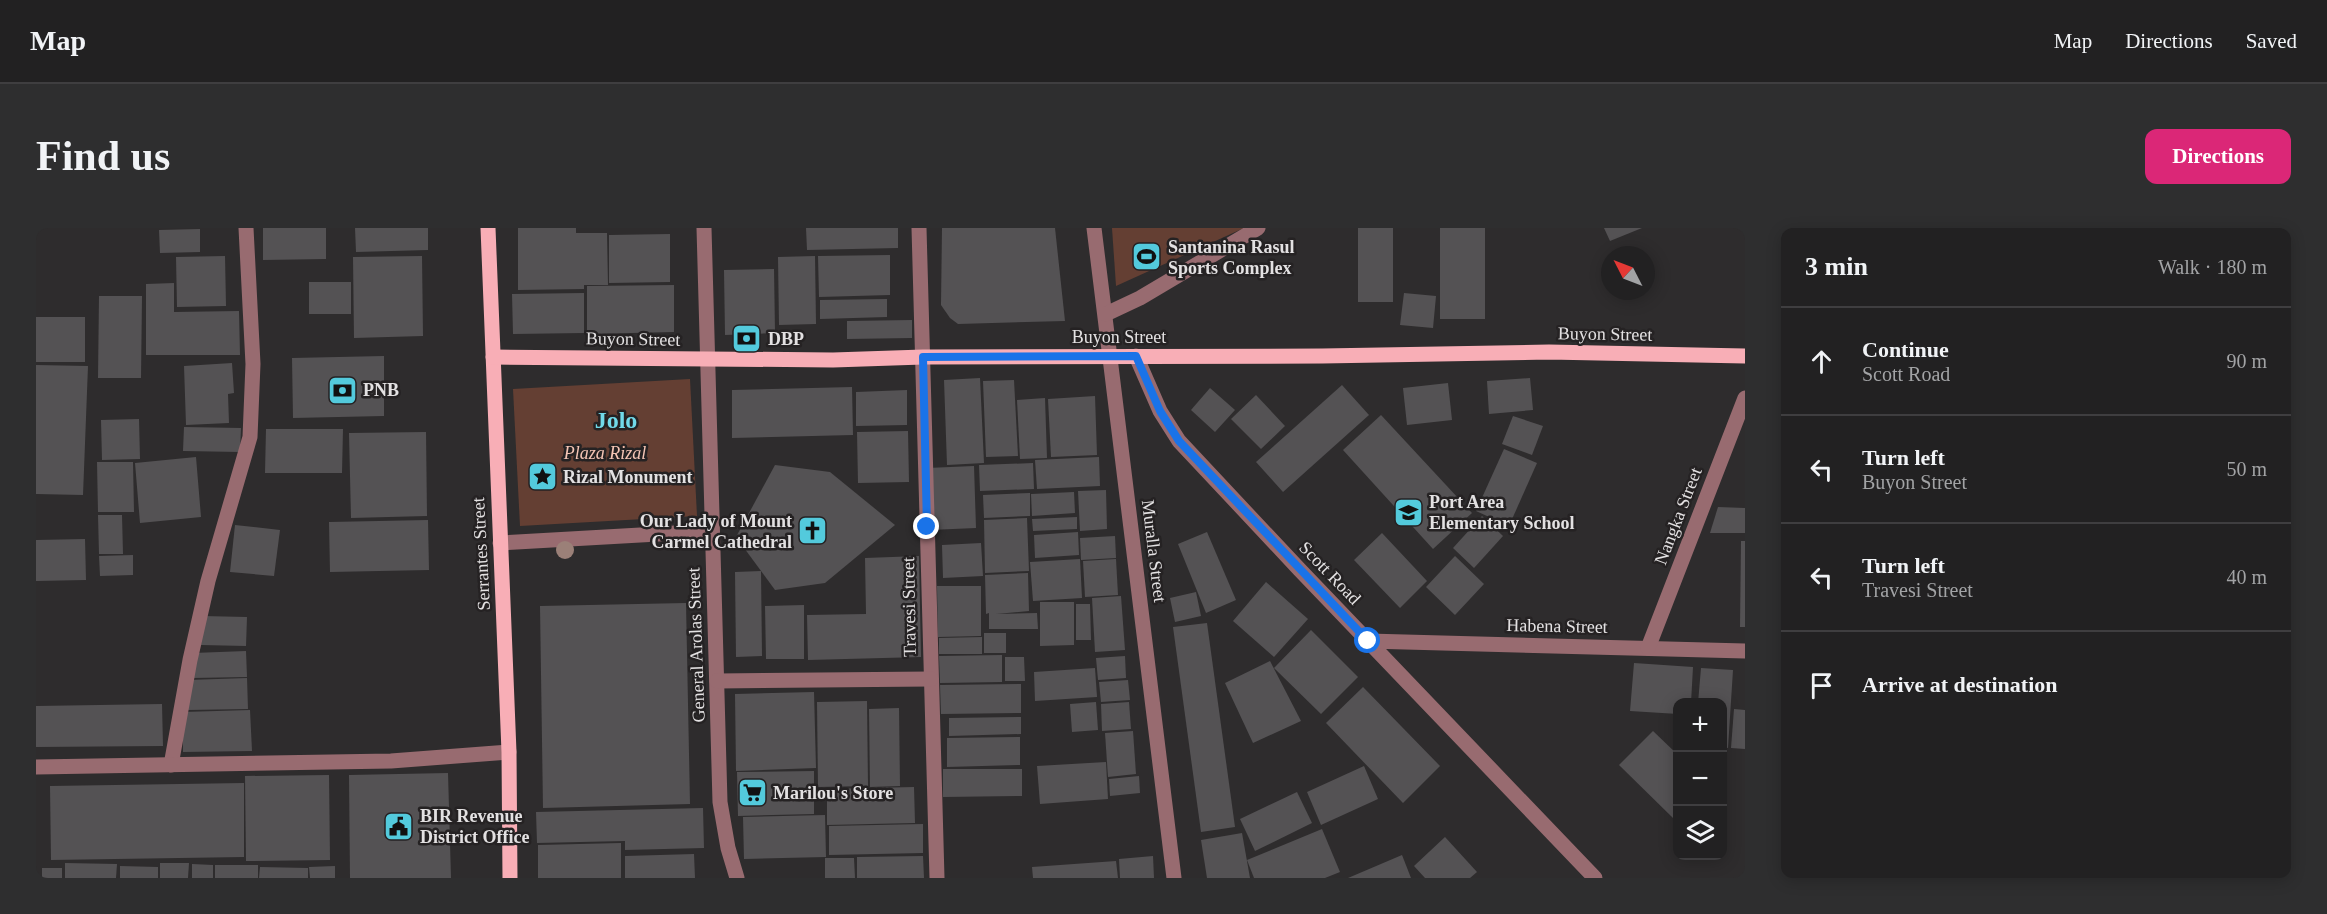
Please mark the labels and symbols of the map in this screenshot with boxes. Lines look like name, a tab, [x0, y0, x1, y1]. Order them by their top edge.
place label: Santanina Rasul Sports Complex	[1168, 237, 1295, 278]
sports icon: Santanina Rasul Sports Complex	[1131, 241, 1163, 273]
north arrow	[1601, 246, 1655, 300]
bank icon: DBP	[731, 323, 763, 355]
street label: Buyon Street	[1558, 323, 1652, 345]
street label: Buyon Street	[1072, 327, 1166, 347]
street label: Buyon Street	[586, 328, 680, 350]
place label: DBP	[768, 329, 804, 349]
bank icon: PNB	[326, 374, 358, 406]
place label: PNB	[363, 380, 399, 400]
district label: Jolo	[595, 407, 637, 433]
park label: Plaza Rizal	[563, 443, 646, 463]
place icon: Rizal Monument	[526, 461, 558, 493]
street label: Nangka Street	[1650, 465, 1706, 567]
place label: Rizal Monument	[563, 467, 693, 487]
place label: Port Area Elementary School	[1429, 492, 1575, 533]
school or university icon: Port Area Elementary School	[1392, 496, 1424, 528]
street label: Serrantes Street	[468, 497, 494, 611]
street label: Muralla Street	[1138, 498, 1170, 604]
place label: Our Lady of Mount Carmel Cathedral	[640, 511, 792, 552]
route end	[913, 513, 939, 539]
church icon: Our Lady of Mount Carmel Cathedral	[797, 515, 829, 547]
street label: Scott Road	[1295, 537, 1365, 609]
street label: Travesi Street	[898, 557, 920, 657]
street label: General Arolas Street	[683, 567, 709, 723]
street label: Habena Street	[1506, 615, 1608, 637]
route start	[1354, 627, 1380, 653]
supermarket icon: Marilou's Store	[736, 777, 768, 809]
place label: Marilou's Store	[773, 783, 893, 803]
place label: BIR Revenue District Office	[420, 806, 529, 847]
public building icon: BIR Revenue District Office	[383, 810, 415, 842]

